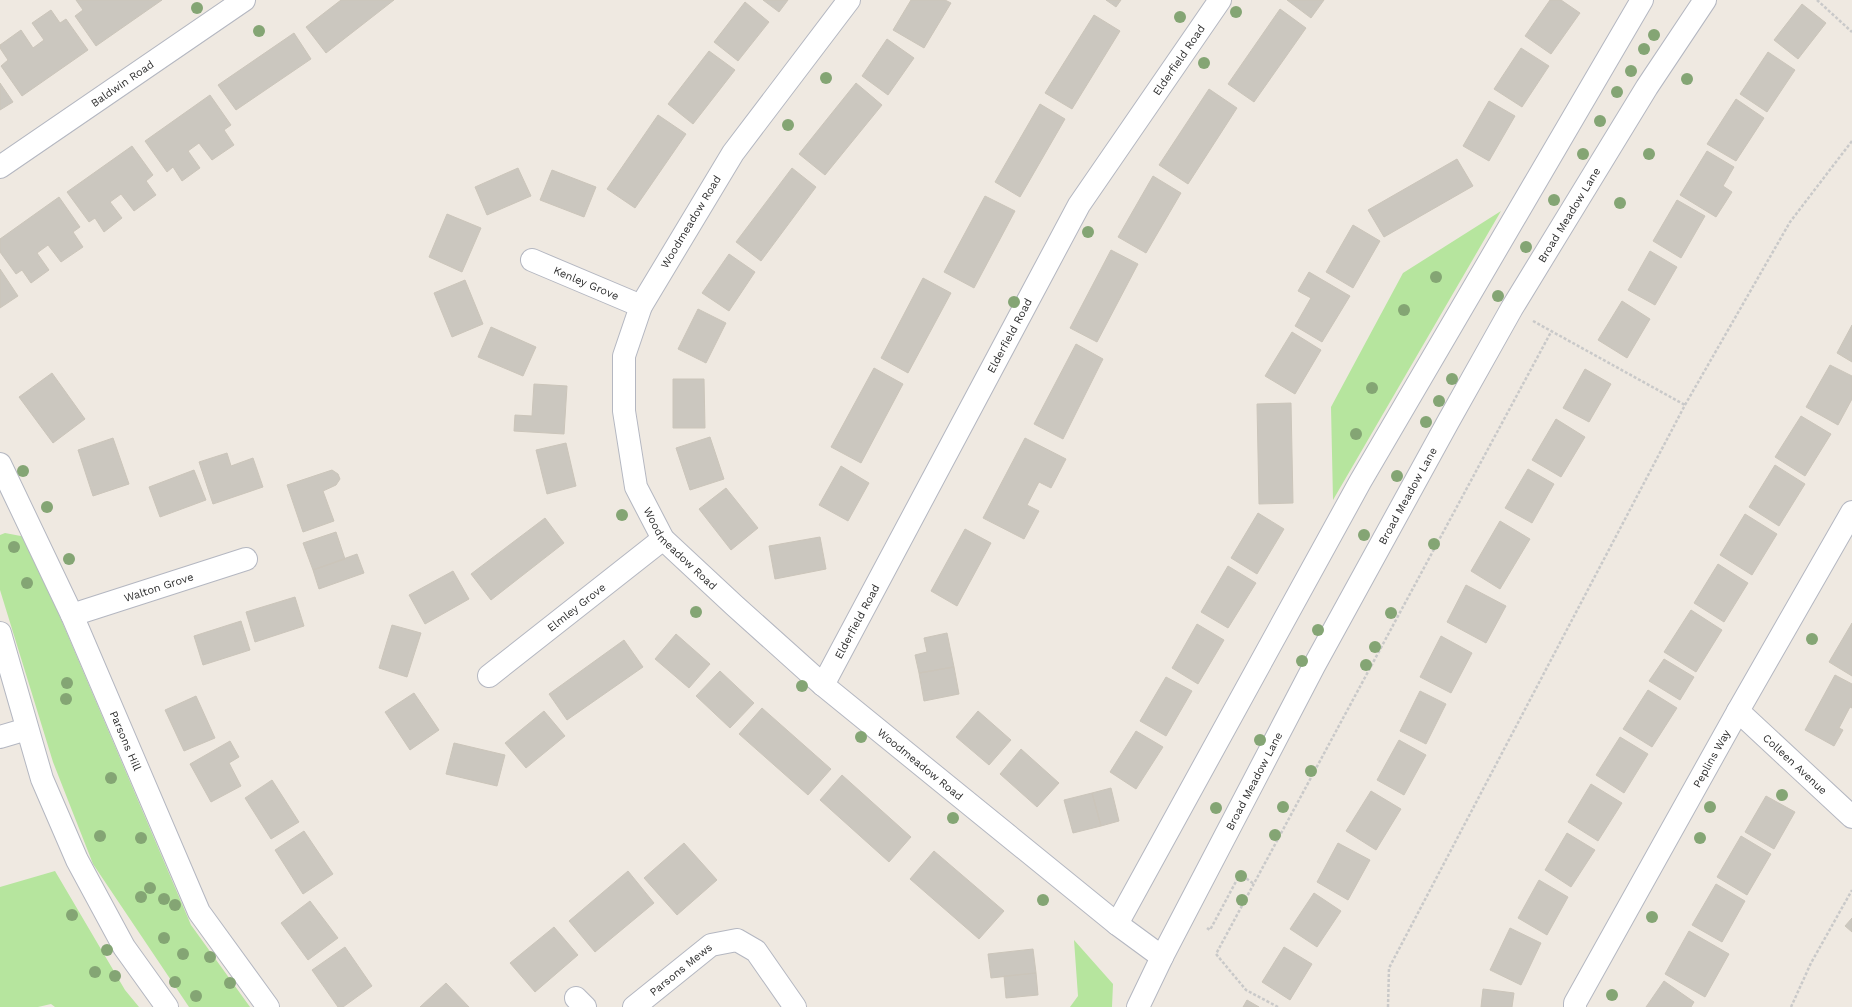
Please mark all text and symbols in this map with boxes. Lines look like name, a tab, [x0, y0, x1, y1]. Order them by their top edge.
street label: Elderfield Road	[1150, 22, 1208, 98]
street label: Baldwin Road	[88, 57, 156, 109]
street label: Broad Meadow Lane	[1535, 165, 1603, 265]
street label: Woodmeadow Road	[658, 173, 724, 271]
street label: Kenley Grove	[552, 263, 621, 302]
street label: Elderfield Road	[984, 296, 1035, 375]
street label: Broad Meadow Lane	[1376, 445, 1439, 547]
street label: Woodmeadow Road	[641, 505, 720, 592]
street label: Walton Grove	[122, 570, 195, 604]
street label: Elmley Grove	[544, 580, 608, 634]
street label: Elderfield Road	[832, 582, 882, 661]
street label: Parsons Hill	[107, 709, 145, 773]
street label: Woodmeadow Road	[875, 726, 966, 803]
street label: Peplins Way	[1690, 727, 1733, 790]
street label: Broad Meadow Lane	[1223, 730, 1285, 832]
street label: Colleen Avenue	[1760, 731, 1830, 797]
street label: Parsons Mews	[647, 940, 715, 998]

